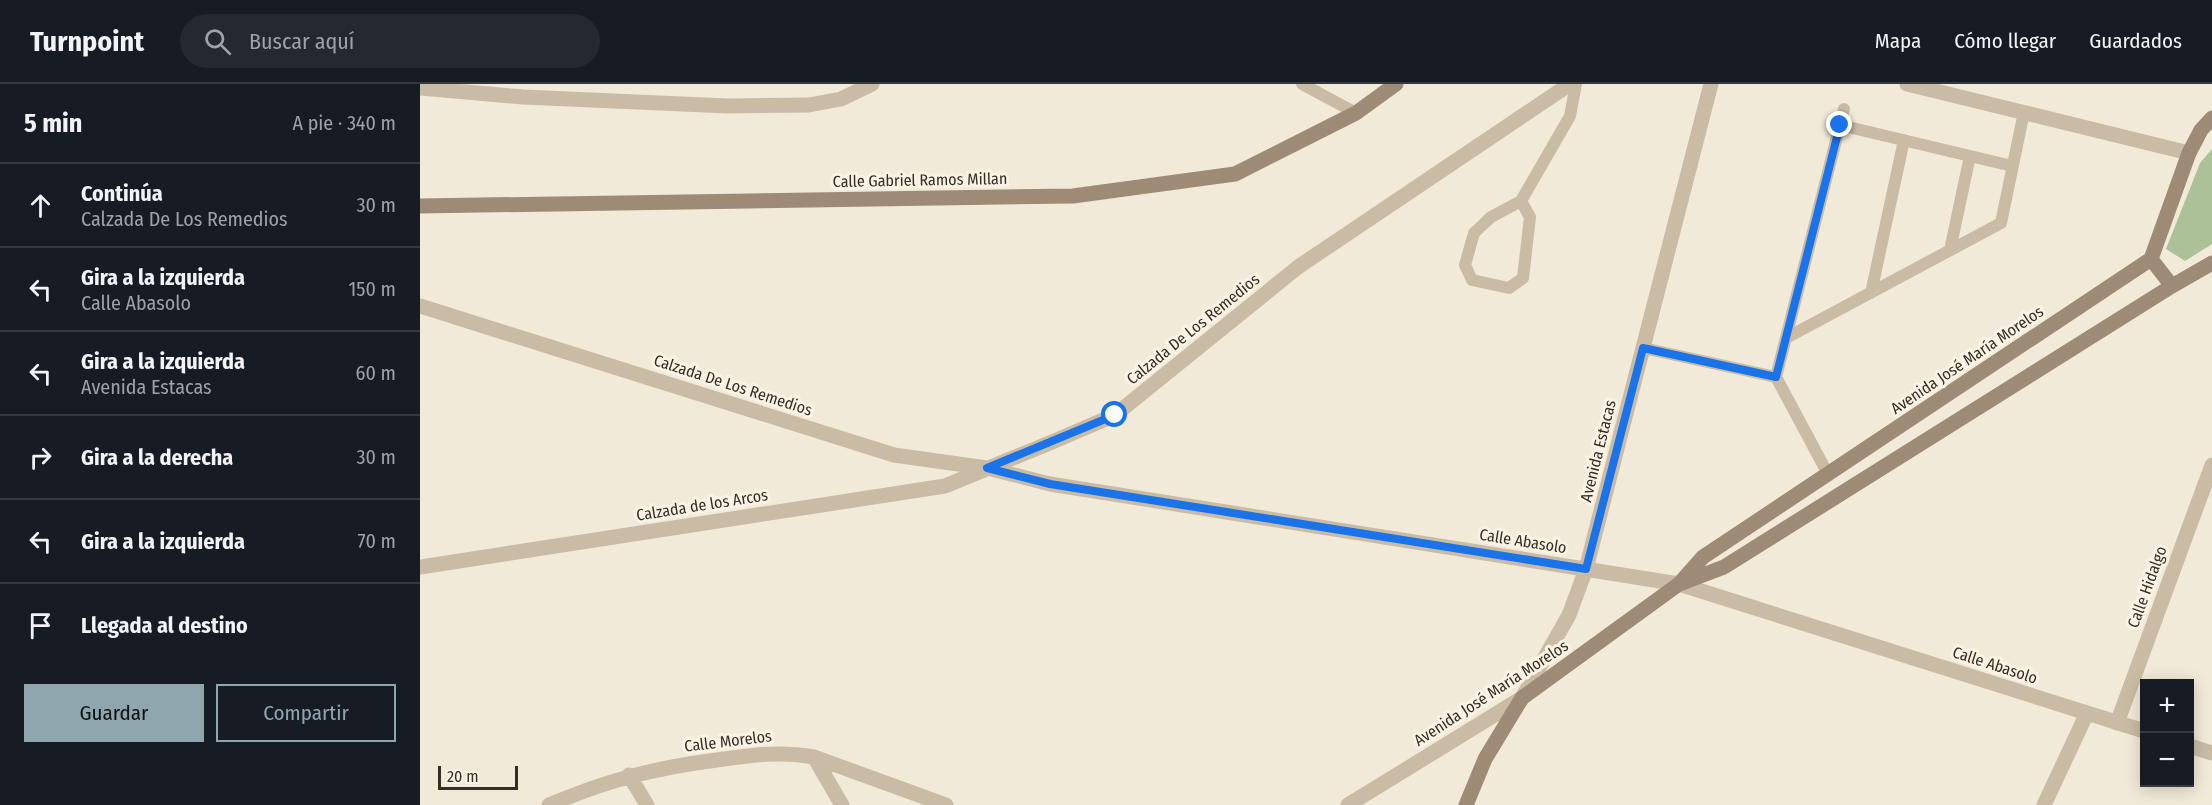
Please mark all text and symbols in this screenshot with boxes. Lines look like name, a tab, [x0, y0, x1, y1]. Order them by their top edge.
search box	[180, 14, 600, 68]
text: Turnpoint	[30, 25, 144, 58]
icon: search	[201, 25, 234, 58]
text: Buscar aquí	[249, 28, 354, 55]
text: Mapa	[1875, 28, 1921, 54]
text: Cómo llegar	[1954, 28, 2056, 54]
text: Guardados	[2089, 28, 2182, 54]
text: 5 min	[24, 108, 82, 139]
text: A pie · 340 m	[292, 111, 396, 135]
route end	[1826, 111, 1852, 137]
street label: Calle Gabriel Ramos Millan	[833, 169, 1007, 191]
text: Continúa	[81, 180, 163, 207]
icon: ahead	[24, 189, 57, 222]
text: 30 m	[356, 193, 396, 217]
text: Calzada De Los Remedios	[81, 207, 288, 231]
text: Gira a la izquierda	[81, 264, 245, 291]
street label: Calzada De Los Remedios	[1123, 269, 1263, 388]
icon: left	[24, 273, 57, 306]
text: 150 m	[349, 277, 396, 301]
text: Calle Abasolo	[81, 291, 191, 315]
street label: Avenida José María Morelos	[1887, 302, 2047, 418]
text: Gira a la izquierda	[81, 348, 245, 375]
street label: Calzada De Los Remedios	[651, 350, 815, 420]
icon: left	[24, 357, 57, 390]
text: 60 m	[356, 361, 396, 385]
text: Avenida Estacas	[81, 375, 212, 399]
street label: Avenida Estacas	[1576, 398, 1620, 504]
route start	[1101, 401, 1127, 427]
icon: right	[24, 441, 57, 474]
text: Gira a la derecha	[81, 444, 233, 471]
text: 30 m	[356, 445, 396, 469]
street label: Calzada de los Arcos	[635, 485, 769, 525]
icon: left	[24, 525, 57, 558]
street label: Calle Abasolo	[1478, 525, 1568, 557]
text: Gira a la izquierda	[81, 528, 245, 555]
text: 70 m	[358, 529, 396, 553]
street label: Calle Hidalgo	[2123, 544, 2171, 630]
icon: arrive	[24, 609, 57, 642]
text: Llegada al destino	[81, 612, 248, 639]
street label: Avenida José María Morelos	[1410, 636, 1572, 750]
street label: Calle Abasolo	[1950, 642, 2040, 688]
map controls	[2140, 679, 2194, 787]
button: +	[2140, 679, 2194, 733]
button: Guardar	[24, 684, 204, 742]
button: Compartir	[216, 684, 396, 742]
street label: Calle Morelos	[683, 726, 773, 756]
button: −	[2140, 733, 2194, 787]
scale bar	[438, 763, 518, 790]
text: 20 m	[447, 767, 478, 786]

